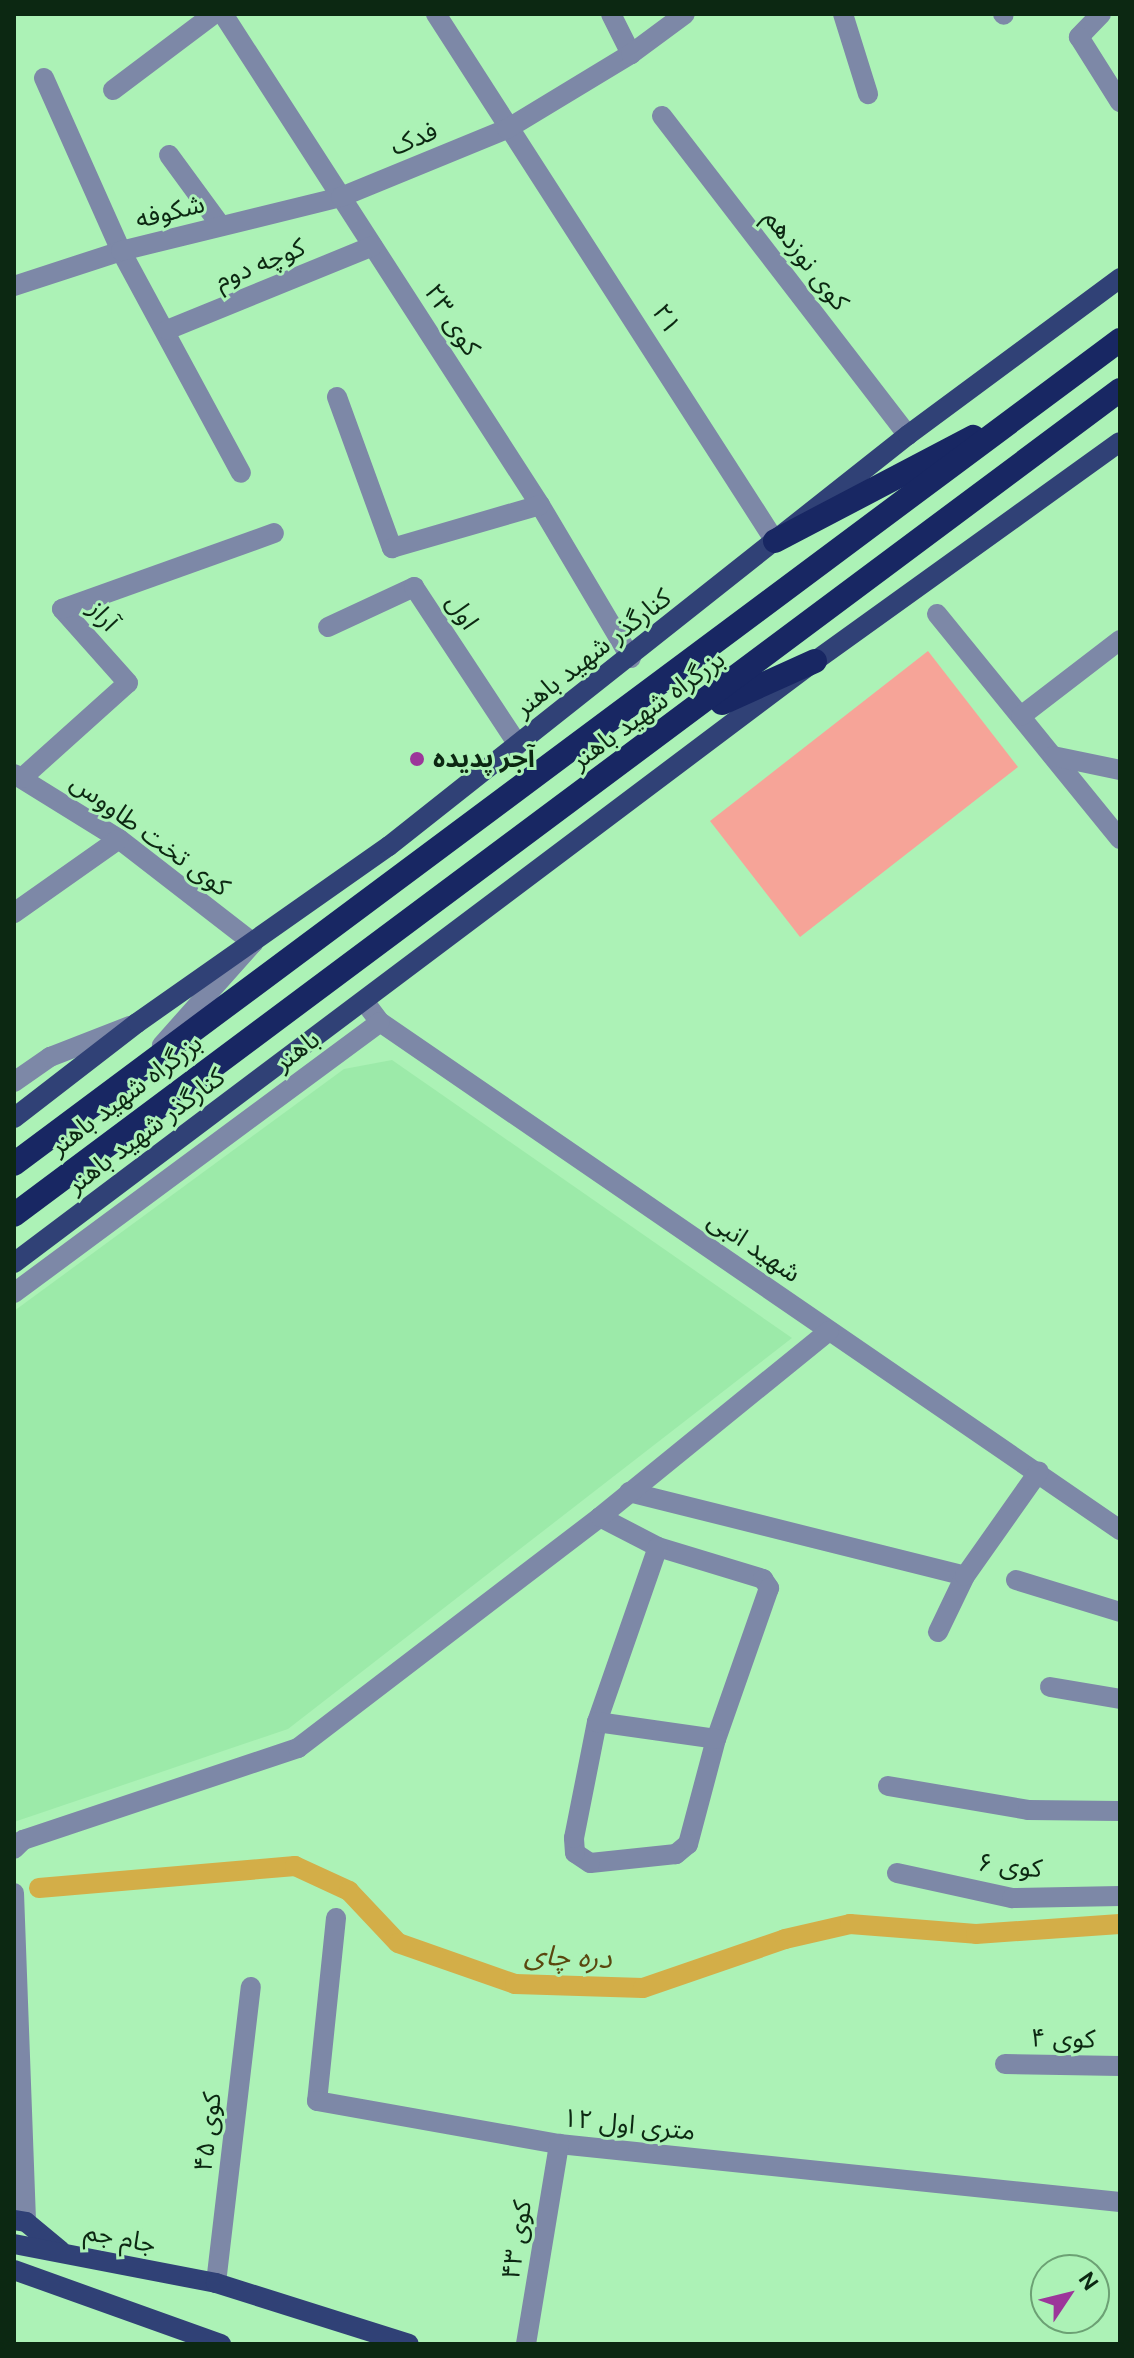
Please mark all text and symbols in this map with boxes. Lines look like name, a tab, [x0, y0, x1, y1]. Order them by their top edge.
street label: فدک	[386, 115, 442, 163]
street label: شکوفه	[132, 188, 208, 236]
street label: کوی نوزدهم	[757, 203, 855, 317]
street label: کوچه دوم	[210, 232, 310, 296]
street label: کوی ۲۳	[417, 278, 487, 362]
street label: ۲۱	[645, 298, 687, 340]
street label: کنارگذر شهید باهنر	[509, 582, 677, 724]
street label: اول	[439, 588, 485, 636]
street label: آراز	[81, 594, 125, 638]
street label: بزرگراه شهید باهنر	[565, 644, 731, 776]
place label: آجر پدیده	[433, 743, 535, 775]
marker: آجر پدیده	[408, 750, 426, 768]
street label: کوی تخت طاووس	[64, 767, 236, 903]
street label: باهنر	[268, 1024, 326, 1078]
street label: بزرگراه شهید باهنر	[44, 1028, 208, 1162]
street label: کنارگذر شهید باهنر	[61, 1062, 231, 1200]
street label: شهید انبی	[702, 1205, 806, 1289]
street label: کوی ۶	[976, 1847, 1044, 1885]
water label: دره چای	[523, 1938, 613, 1976]
street label: کوی ۴	[1030, 2023, 1096, 2055]
street label: کوی ۴۵	[188, 2091, 228, 2173]
street label: ۱۲ متری اول	[561, 2103, 697, 2147]
street label: کوی ۴۳	[495, 2198, 539, 2282]
street label: جام جم	[82, 2216, 158, 2260]
north arrow	[1030, 2254, 1110, 2334]
text: N	[1072, 2266, 1105, 2296]

